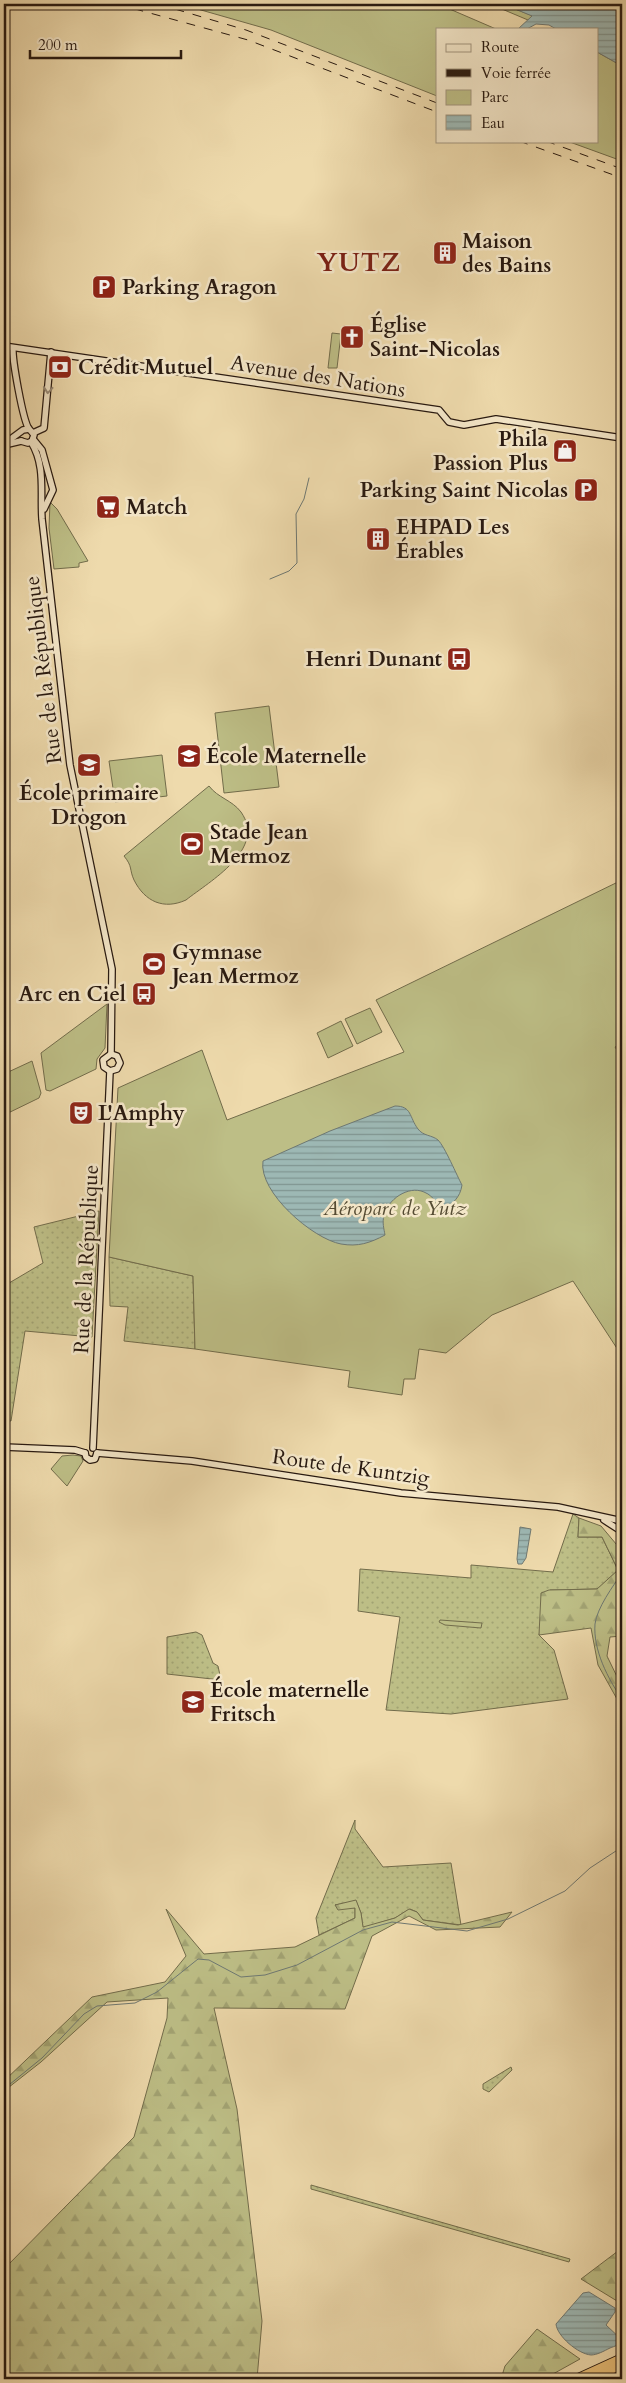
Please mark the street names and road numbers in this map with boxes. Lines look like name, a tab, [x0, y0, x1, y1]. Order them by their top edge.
street label: Avenue des Nations	[228, 348, 408, 405]
street label: Rue de la République	[18, 574, 69, 766]
street label: Rue de la République	[67, 1164, 106, 1354]
street label: Route de Kuntzig	[270, 1442, 432, 1493]

